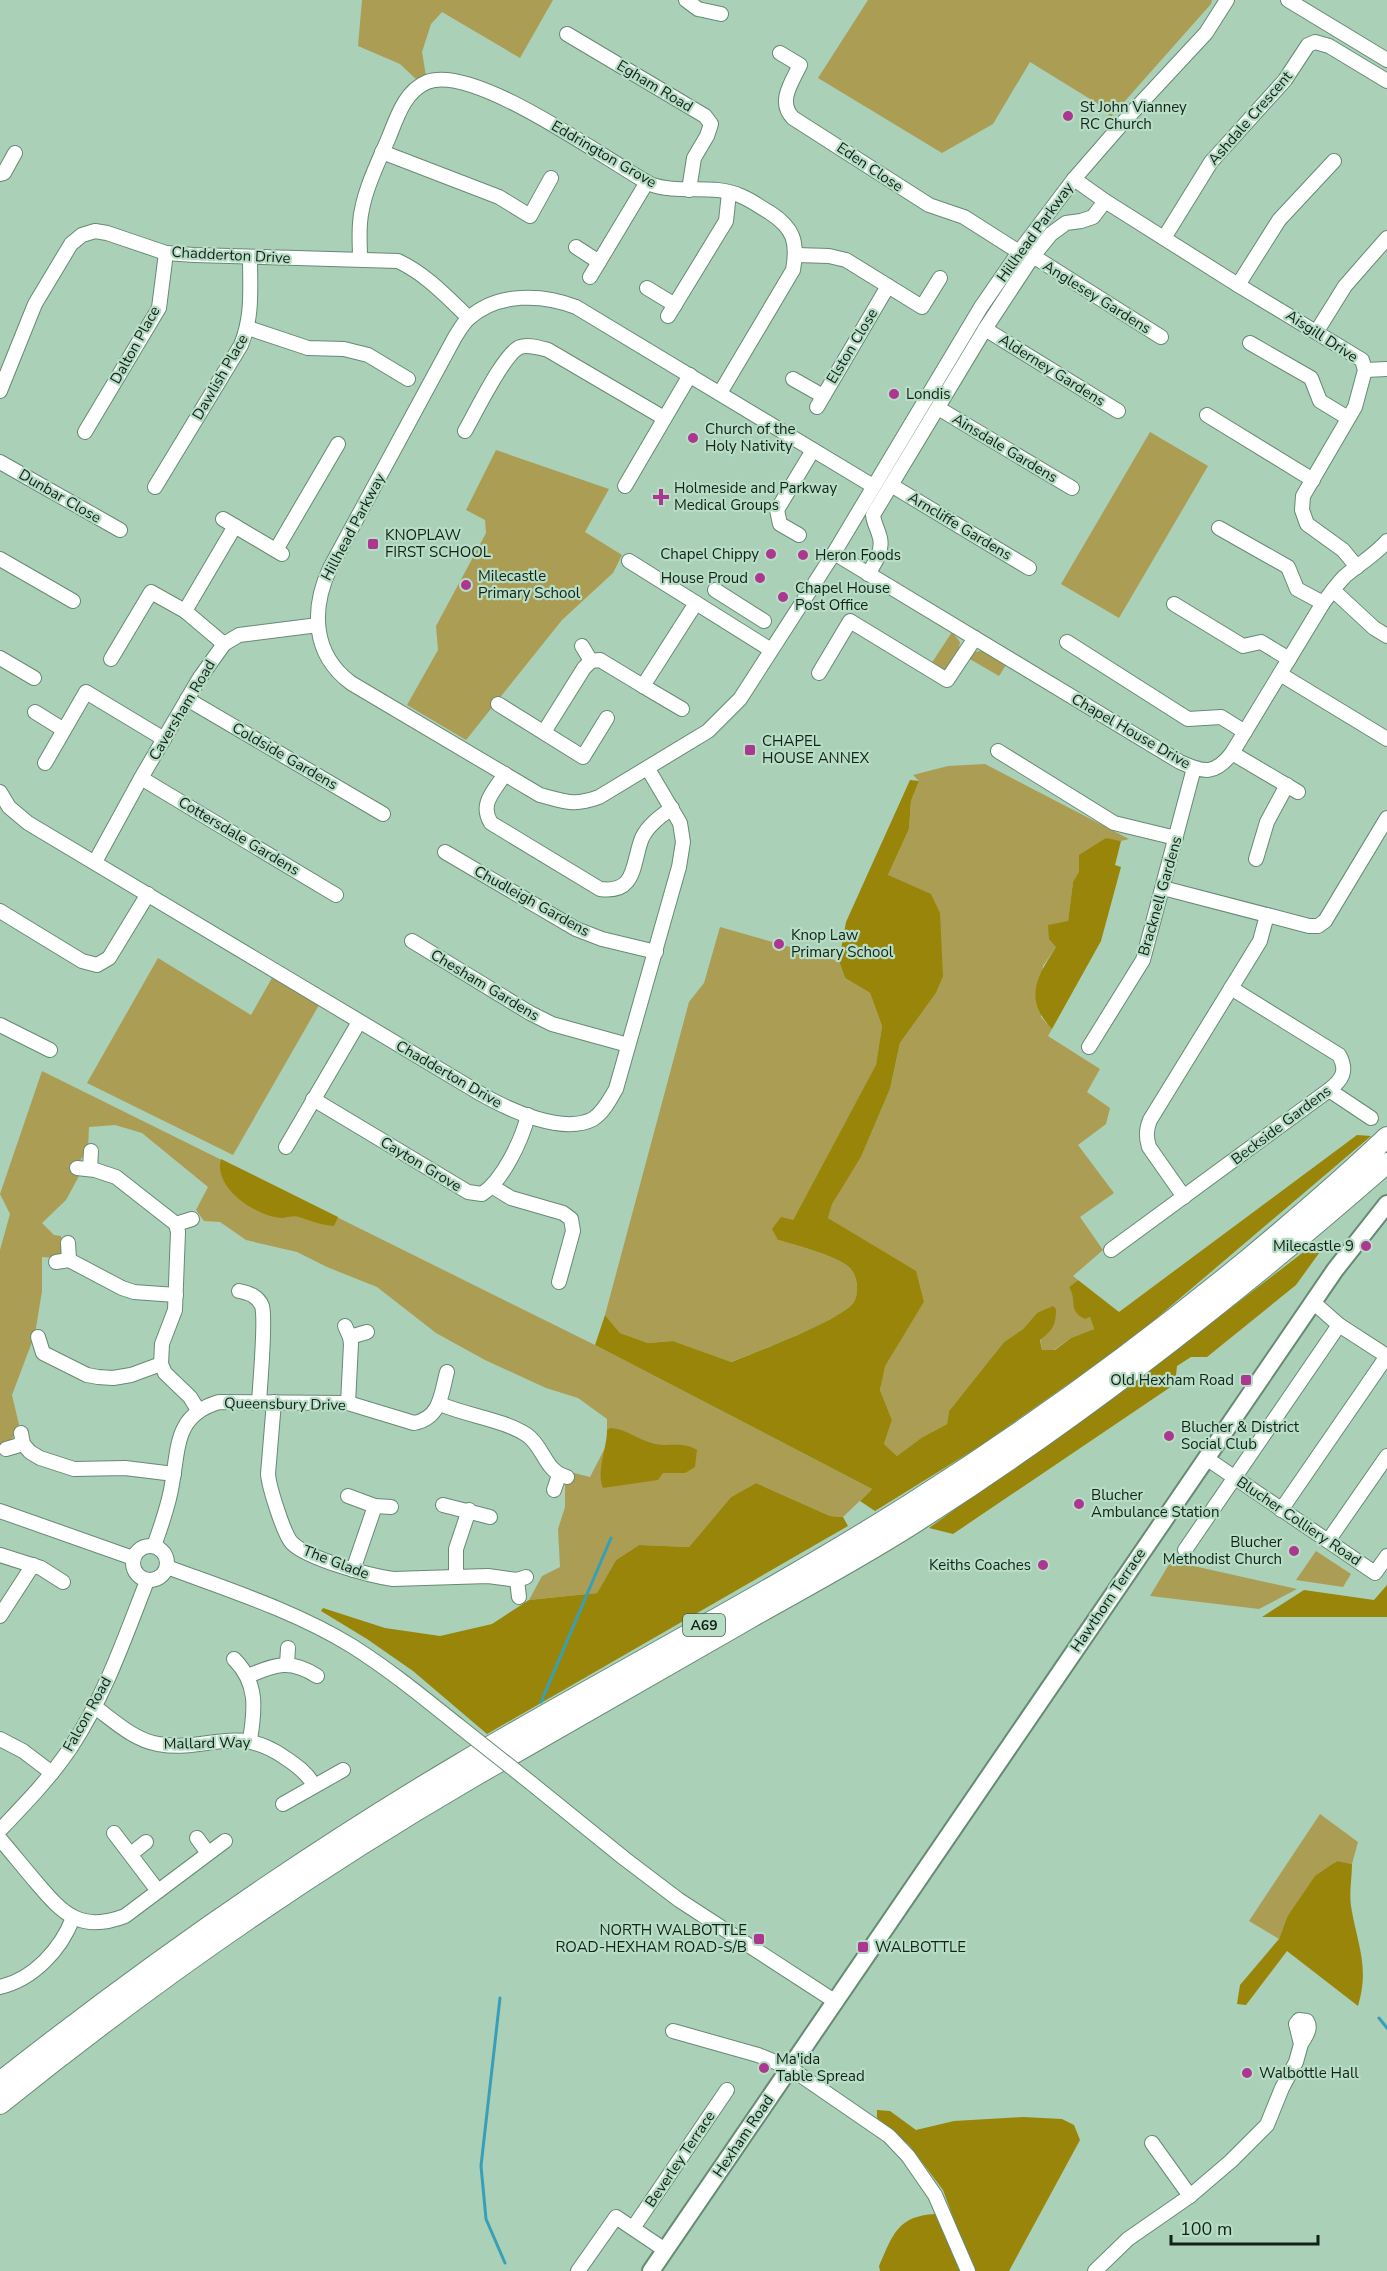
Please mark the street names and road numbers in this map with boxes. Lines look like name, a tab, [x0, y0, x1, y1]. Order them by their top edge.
street label: Egham Road	[613, 55, 697, 117]
street label: Ashdale Crescent	[1204, 66, 1297, 169]
street label: Eddrington Grove	[548, 116, 660, 192]
street label: Eden Close	[833, 138, 907, 196]
street label: Hillhead Parkway	[992, 178, 1078, 286]
street label: Chadderton Drive	[171, 242, 291, 268]
street label: Anglesey Gardens	[1039, 256, 1155, 338]
street label: Dalton Place	[105, 303, 165, 387]
street label: Elston Close	[822, 305, 882, 387]
street label: Aisgill Drive	[1282, 305, 1362, 367]
street label: Alderney Gardens	[995, 329, 1109, 411]
street label: Dawlish Place	[187, 331, 253, 423]
street label: Ainsdale Gardens	[949, 409, 1061, 487]
street label: Dunbar Close	[15, 464, 105, 528]
street label: Hillhead Parkway	[316, 470, 390, 584]
street label: Arncliffe Gardens	[904, 487, 1016, 565]
street label: Caversham Road	[144, 656, 220, 764]
street label: Chapel House Drive	[1068, 689, 1194, 773]
street label: Coldside Gardens	[229, 718, 341, 794]
street label: Cottersdale Gardens	[175, 792, 303, 880]
street label: Bracknell Gardens	[1133, 834, 1187, 958]
street label: Chudleigh Gardens	[471, 861, 593, 941]
street label: Chesham Gardens	[427, 945, 543, 1025]
street label: Chadderton Drive	[392, 1036, 506, 1112]
street label: Beckside Gardens	[1227, 1081, 1335, 1169]
street label: Cayton Grove	[377, 1132, 465, 1196]
street label: Queensbury Drive	[224, 1393, 346, 1415]
street label: Blucher Colliery Road	[1233, 1472, 1365, 1570]
street label: The Glade	[300, 1540, 372, 1584]
street label: Hawthorn Terrace	[1066, 1544, 1150, 1656]
road number: A69	[683, 1614, 725, 1636]
street label: Falcon Road	[58, 1673, 116, 1755]
street label: Mallard Way	[163, 1732, 251, 1754]
street label: Hexham Road	[708, 2091, 778, 2181]
street label: Beverley Terrace	[640, 2107, 720, 2211]

